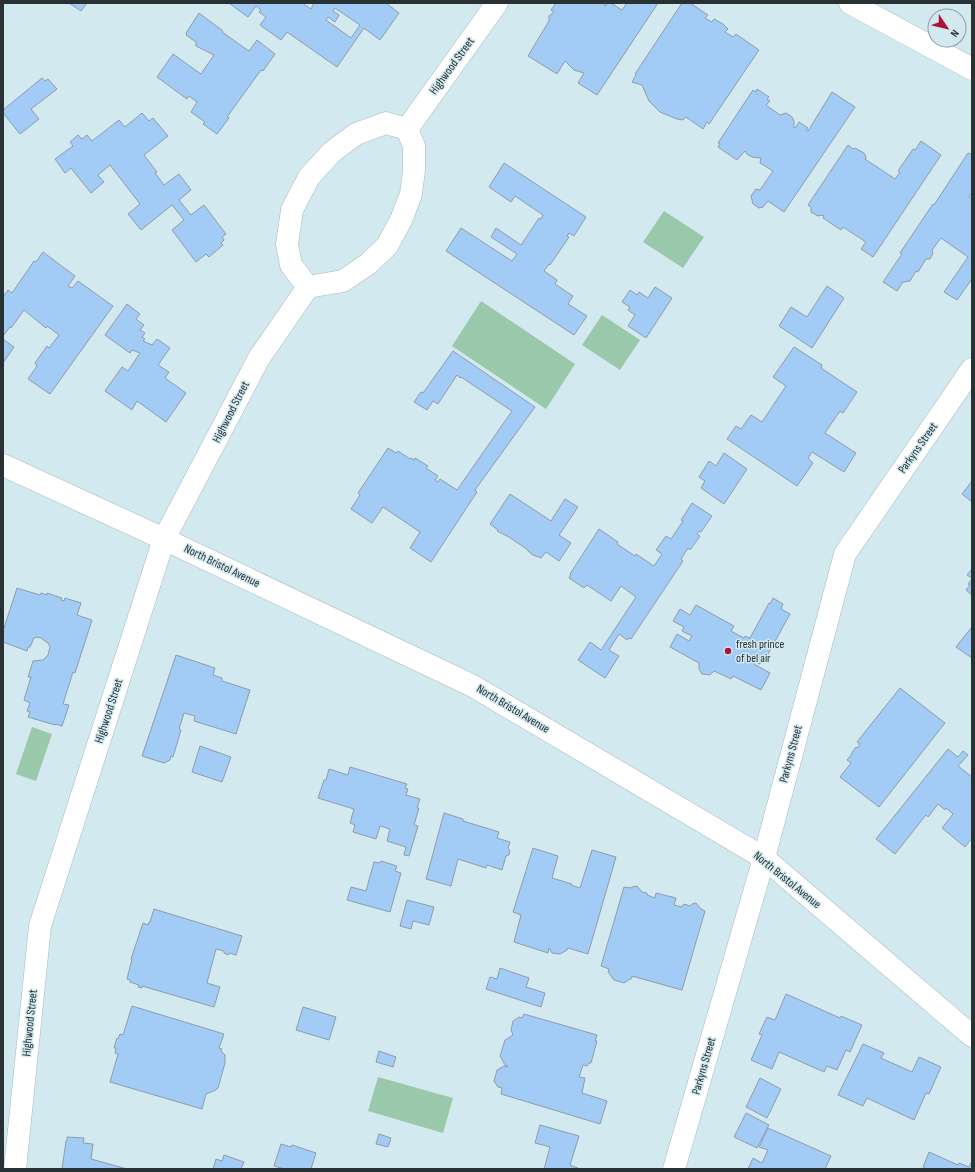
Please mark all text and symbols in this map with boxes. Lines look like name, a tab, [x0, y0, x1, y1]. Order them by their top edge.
north arrow	[927, 8, 967, 48]
text: N	[948, 27, 962, 40]
street label: Highwood Street	[426, 34, 478, 98]
street label: Highwood Street	[209, 378, 253, 445]
street label: Parkyns Street	[895, 419, 941, 476]
street label: North Bristol Avenue	[182, 541, 263, 591]
place label: fresh prince of bel air	[736, 637, 784, 666]
marker: fresh prince of bel air	[723, 646, 733, 656]
street label: Highwood Street	[91, 676, 127, 745]
street label: North Bristol Avenue	[474, 681, 552, 737]
street label: Parkyns Street	[776, 723, 806, 784]
street label: North Bristol Avenue	[750, 848, 824, 912]
street label: Highwood Street	[19, 989, 41, 1057]
street label: Parkyns Street	[689, 1035, 719, 1096]

